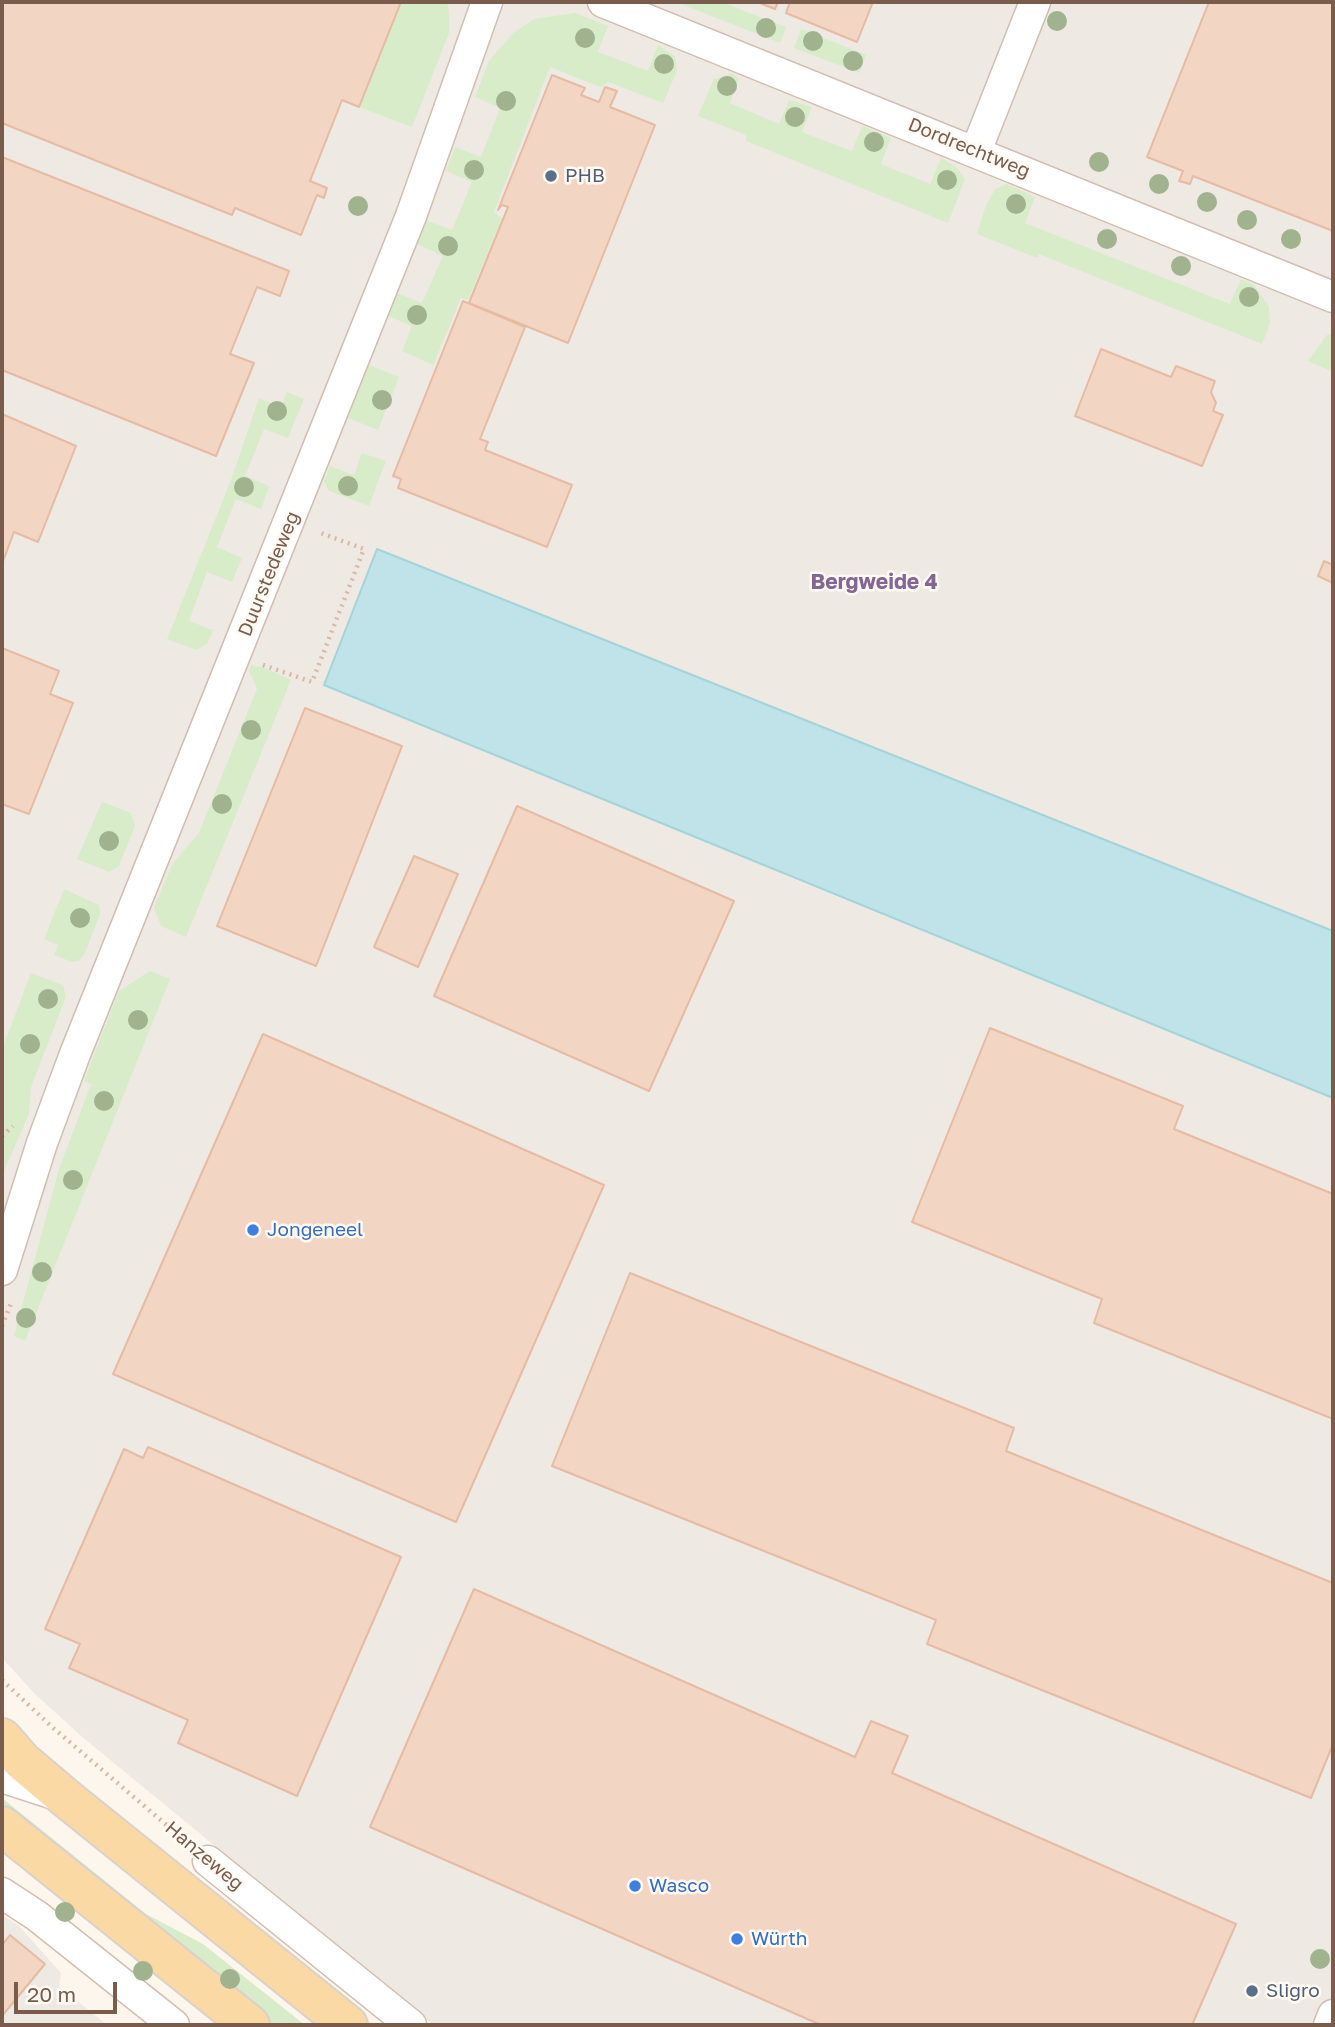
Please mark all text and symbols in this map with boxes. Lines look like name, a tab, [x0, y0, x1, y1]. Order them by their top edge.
street label: Dordrechtweg	[905, 113, 1033, 183]
place label: PHB	[565, 165, 605, 187]
marker: PHB	[543, 168, 559, 184]
street label: Duurstedeweg	[234, 508, 304, 640]
district label: Bergweide 4	[810, 569, 938, 595]
place label: Jongeneel	[267, 1219, 363, 1241]
marker: Jongeneel	[245, 1222, 261, 1238]
street label: Hanzeweg	[160, 1817, 248, 1895]
place label: Wasco	[649, 1875, 709, 1897]
marker: Wasco	[627, 1878, 643, 1894]
place label: Würth	[751, 1928, 807, 1950]
marker: Würth	[729, 1931, 745, 1947]
scale bar	[18, 1968, 121, 2012]
place label: Sligro	[1266, 1980, 1320, 2002]
text: 20 m	[27, 1981, 76, 2007]
marker: Sligro	[1244, 1983, 1260, 1999]

